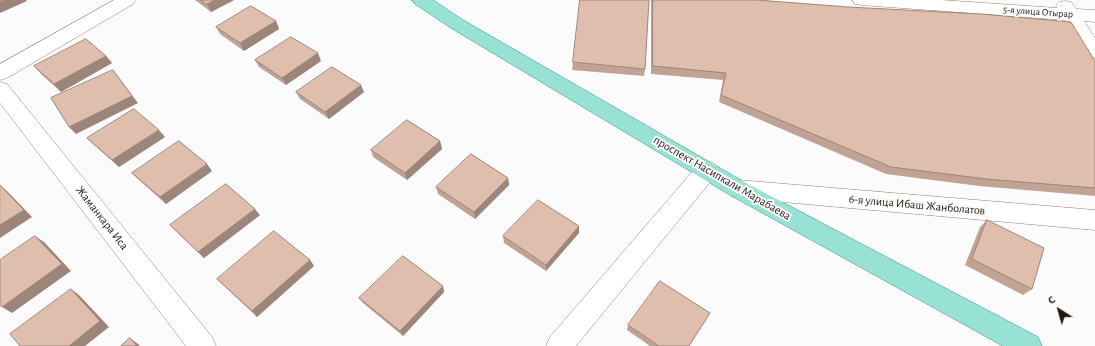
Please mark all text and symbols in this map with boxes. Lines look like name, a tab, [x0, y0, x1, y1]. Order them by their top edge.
street label: 5-я улица Отырар	[1003, 4, 1073, 20]
street label: проспект Насипкали Марабаева	[651, 133, 793, 223]
street label: Жаманкара Иса	[73, 183, 131, 253]
street label: 6-я улица Ибаш Жанболатов	[848, 192, 986, 218]
north arrow	[1039, 290, 1079, 330]
text: С	[1046, 294, 1057, 306]

